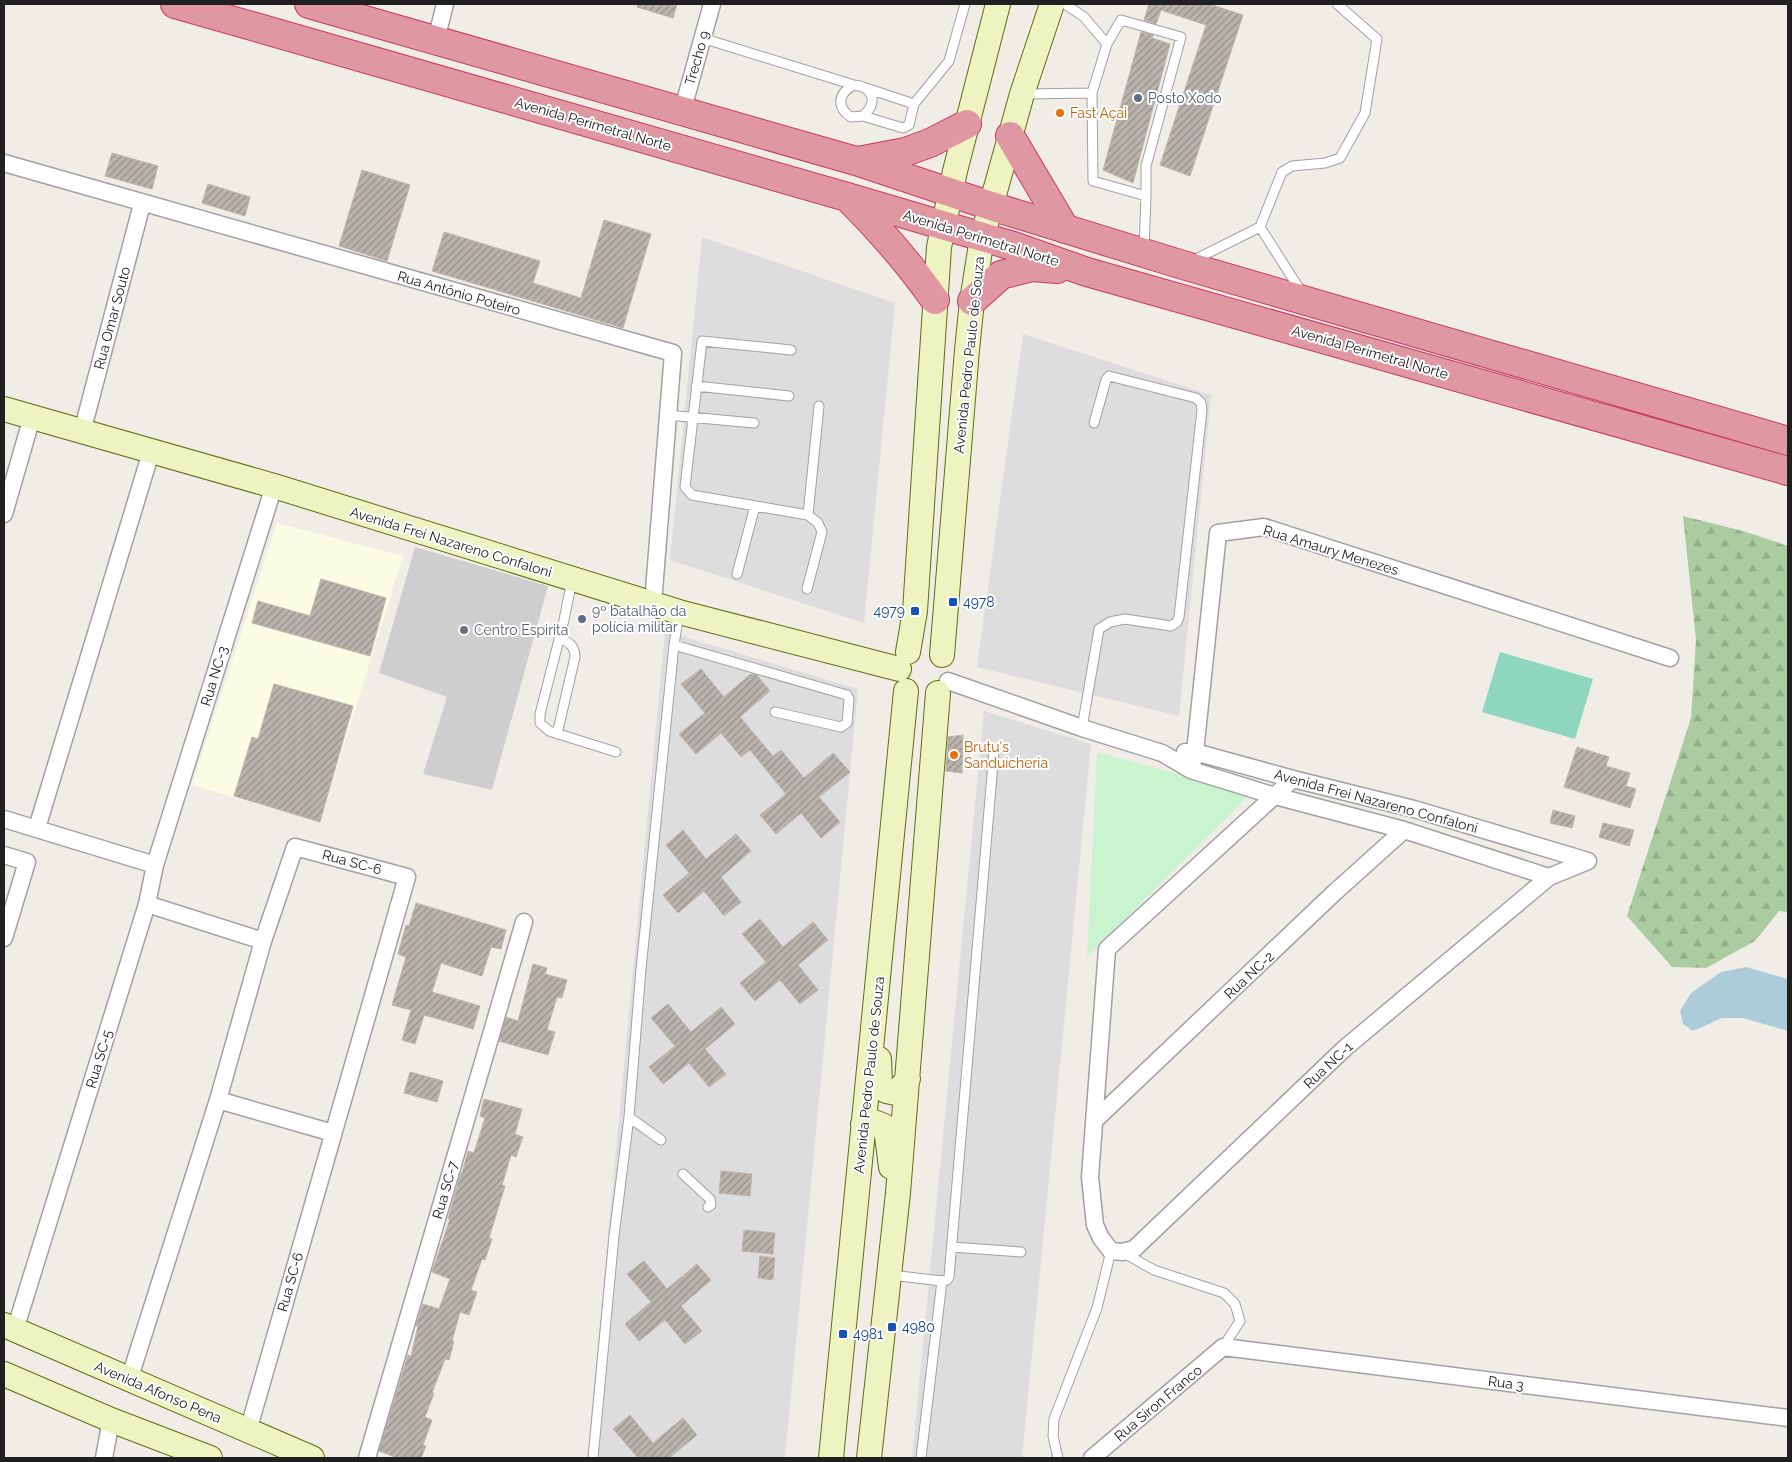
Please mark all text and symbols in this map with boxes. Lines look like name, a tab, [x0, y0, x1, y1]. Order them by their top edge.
street label: Trecho 9	[682, 29, 712, 87]
place label: Posto Xodo	[1148, 90, 1222, 106]
marker: Posto Xodo	[1132, 92, 1144, 104]
street label: Avenida Perimetral Norte	[513, 94, 673, 154]
place label: Fast Açai	[1070, 105, 1127, 121]
marker: Fast Açai	[1054, 107, 1066, 119]
street label: Avenida Perimetral Norte	[901, 207, 1061, 269]
street label: Avenida Pedro Paulo de Souza	[951, 256, 987, 454]
street label: Rua Omar Souto	[91, 265, 133, 371]
street label: Rua Antônio Poteiro	[396, 268, 522, 318]
street label: Avenida Perimetral Norte	[1290, 322, 1450, 382]
street label: Avenida Frei Nazareno Confaloni	[348, 504, 554, 580]
street label: Rua Amaury Menezes	[1261, 522, 1401, 578]
place label: 4978	[963, 594, 995, 610]
marker: 4978	[947, 596, 959, 608]
place label: 9º batalhão da polícia militar	[592, 603, 686, 635]
place label: 4979	[874, 603, 905, 619]
marker: 4979	[909, 605, 921, 617]
marker: 9º batalhão da polícia militar	[576, 613, 588, 625]
place label: Centro Espirita	[474, 622, 568, 638]
marker: Centro Espirita	[458, 624, 470, 636]
street label: Rua NC-3	[197, 644, 231, 708]
place label: Brutu's Sanduicheria	[964, 739, 1048, 771]
marker: Brutu's Sanduicheria	[948, 749, 960, 761]
street label: Avenida Frei Nazareno Confaloni	[1272, 766, 1480, 836]
street label: Rua SC-6	[320, 846, 384, 878]
street label: Rua NC-2	[1221, 948, 1277, 1002]
street label: Avenida Pedro Paulo de Souza	[851, 976, 887, 1174]
street label: Rua SC-5	[83, 1028, 116, 1090]
street label: Rua NC-1	[1300, 1038, 1356, 1092]
street label: Rua SC-7	[429, 1159, 461, 1221]
street label: Rua SC-6	[274, 1250, 306, 1314]
place label: 4980	[902, 1319, 935, 1335]
marker: 4980	[886, 1321, 898, 1333]
place label: 4981	[853, 1326, 883, 1342]
marker: 4981	[837, 1328, 849, 1340]
street label: Avenida Afonso Pena	[92, 1358, 224, 1426]
street label: Rua Siron Franco	[1111, 1362, 1205, 1444]
street label: Rua 3	[1487, 1373, 1525, 1393]

